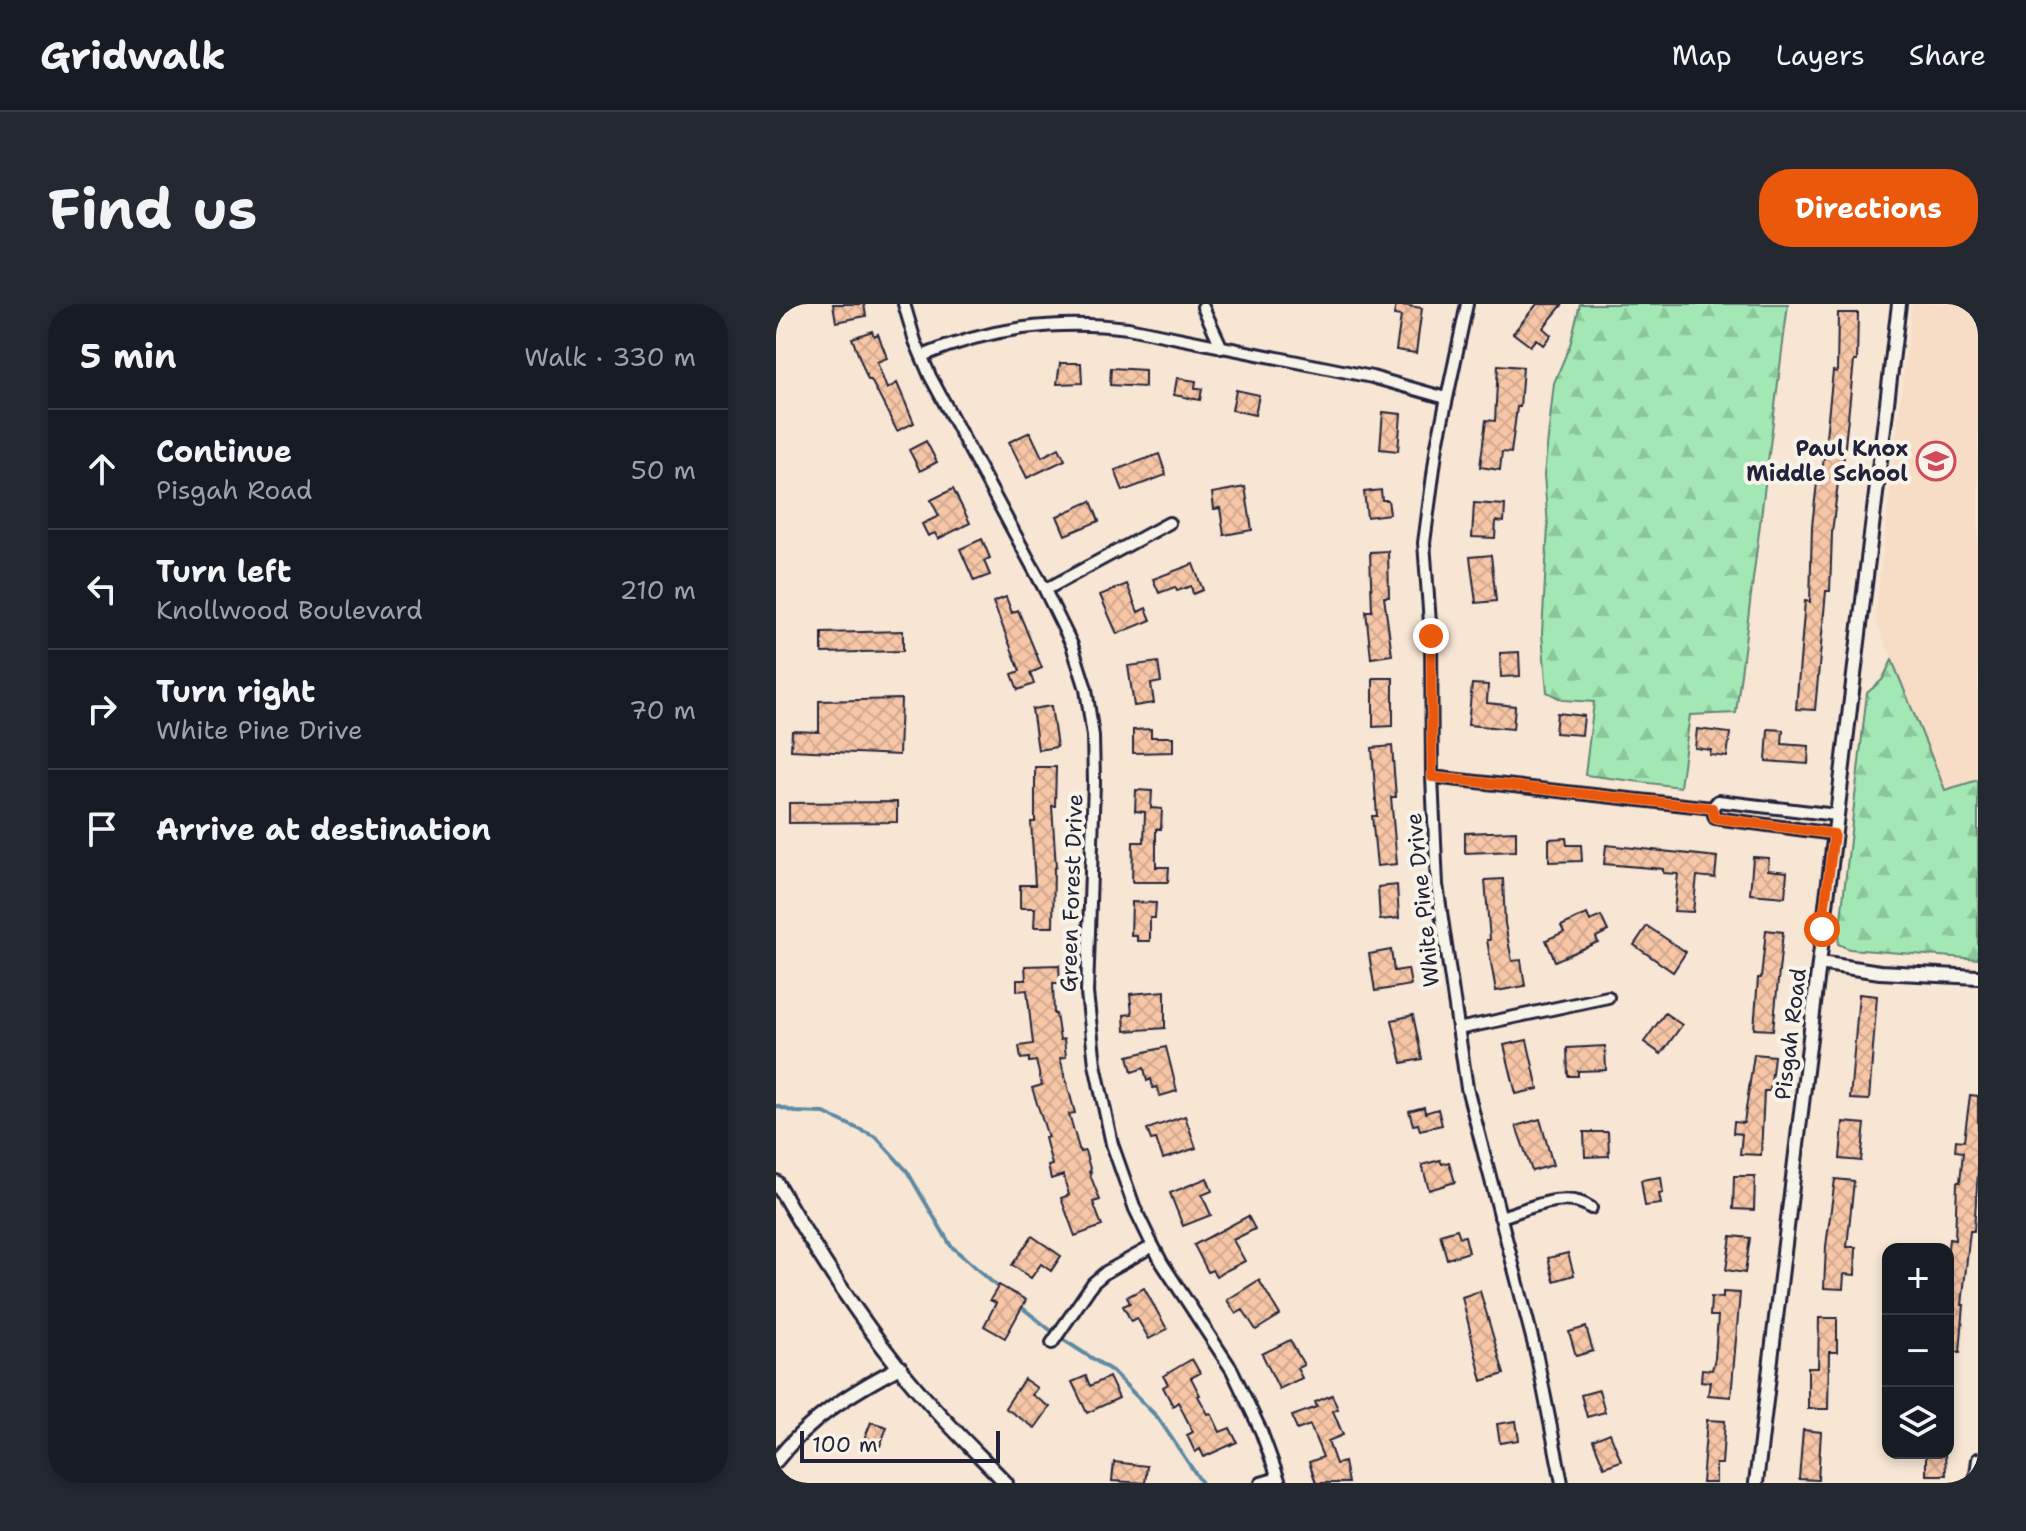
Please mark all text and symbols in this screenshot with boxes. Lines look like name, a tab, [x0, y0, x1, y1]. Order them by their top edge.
text: Gridwalk	[40, 30, 226, 81]
text: Map	[1672, 36, 1732, 74]
text: Layers	[1776, 36, 1865, 74]
text: Share	[1909, 36, 1986, 74]
button: Directions	[1759, 169, 1978, 247]
text: Find us	[48, 171, 257, 246]
text: 5 min	[80, 333, 177, 379]
text: Walk · 330 m	[524, 339, 696, 374]
text: Continue	[156, 431, 292, 472]
place label: Paul Knox Middle School	[1746, 434, 1908, 488]
school or university icon: Paul Knox Middle School	[1915, 440, 1957, 482]
icon: ahead	[80, 447, 124, 491]
text: 50 m	[631, 452, 696, 487]
text: Pisgah Road	[156, 472, 313, 507]
text: Turn left	[156, 551, 291, 592]
icon: left	[80, 567, 124, 611]
text: 210 m	[619, 572, 696, 607]
text: Knollwood Boulevard	[156, 592, 423, 627]
route end	[1413, 618, 1449, 654]
text: Turn right	[156, 671, 315, 712]
icon: right	[80, 687, 124, 731]
text: 70 m	[629, 692, 696, 727]
text: White Pine Drive	[156, 712, 363, 747]
street label: Green Forest Drive	[1054, 793, 1089, 993]
icon: arrive	[80, 807, 124, 851]
text: Arrive at destination	[156, 809, 491, 850]
street label: White Pine Drive	[1399, 811, 1446, 988]
route start	[1804, 911, 1840, 947]
street label: Pisgah Road	[1768, 966, 1813, 1102]
map controls	[1882, 1243, 1954, 1459]
button: +	[1882, 1243, 1954, 1315]
button: −	[1882, 1315, 1954, 1387]
button: layers	[1882, 1387, 1954, 1459]
scale bar	[800, 1427, 1000, 1463]
text: 100 m	[812, 1430, 878, 1459]

